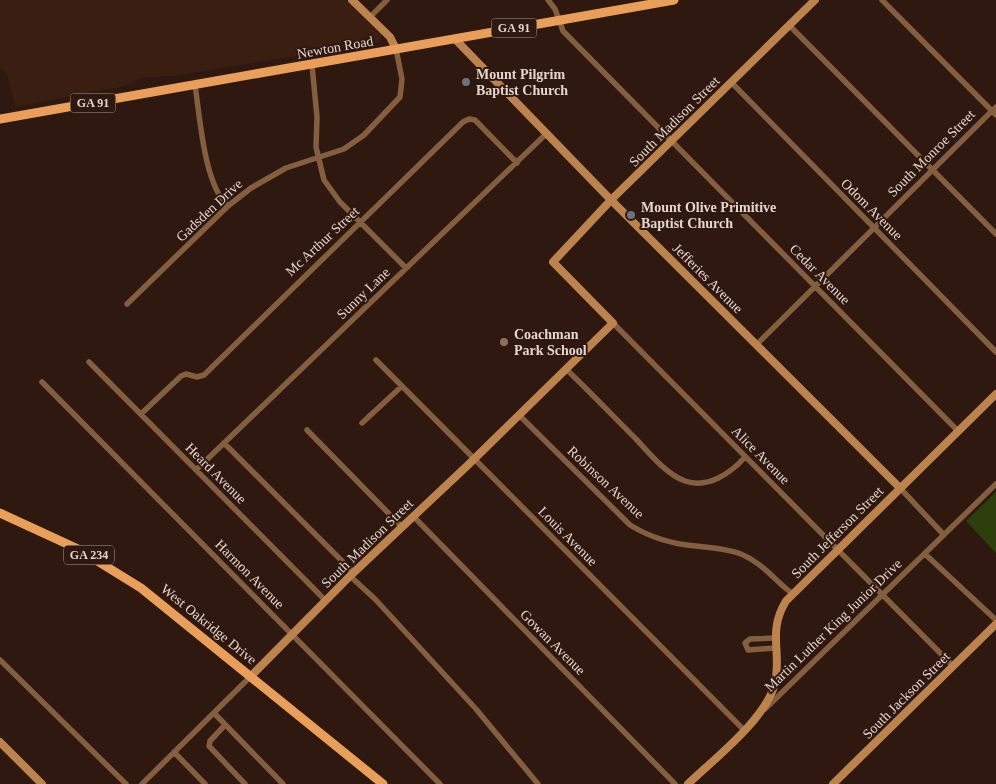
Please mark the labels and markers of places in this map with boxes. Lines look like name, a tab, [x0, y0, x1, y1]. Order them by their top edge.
place label: Mount Pilgrim Baptist Church	[476, 67, 568, 98]
marker: Mount Pilgrim Baptist Church	[460, 76, 472, 88]
place label: Mount Olive Primitive Baptist Church	[641, 200, 776, 231]
marker: Mount Olive Primitive Baptist Church	[625, 209, 637, 221]
place label: Coachman Park School	[514, 327, 587, 358]
marker: Coachman Park School	[498, 336, 510, 348]

